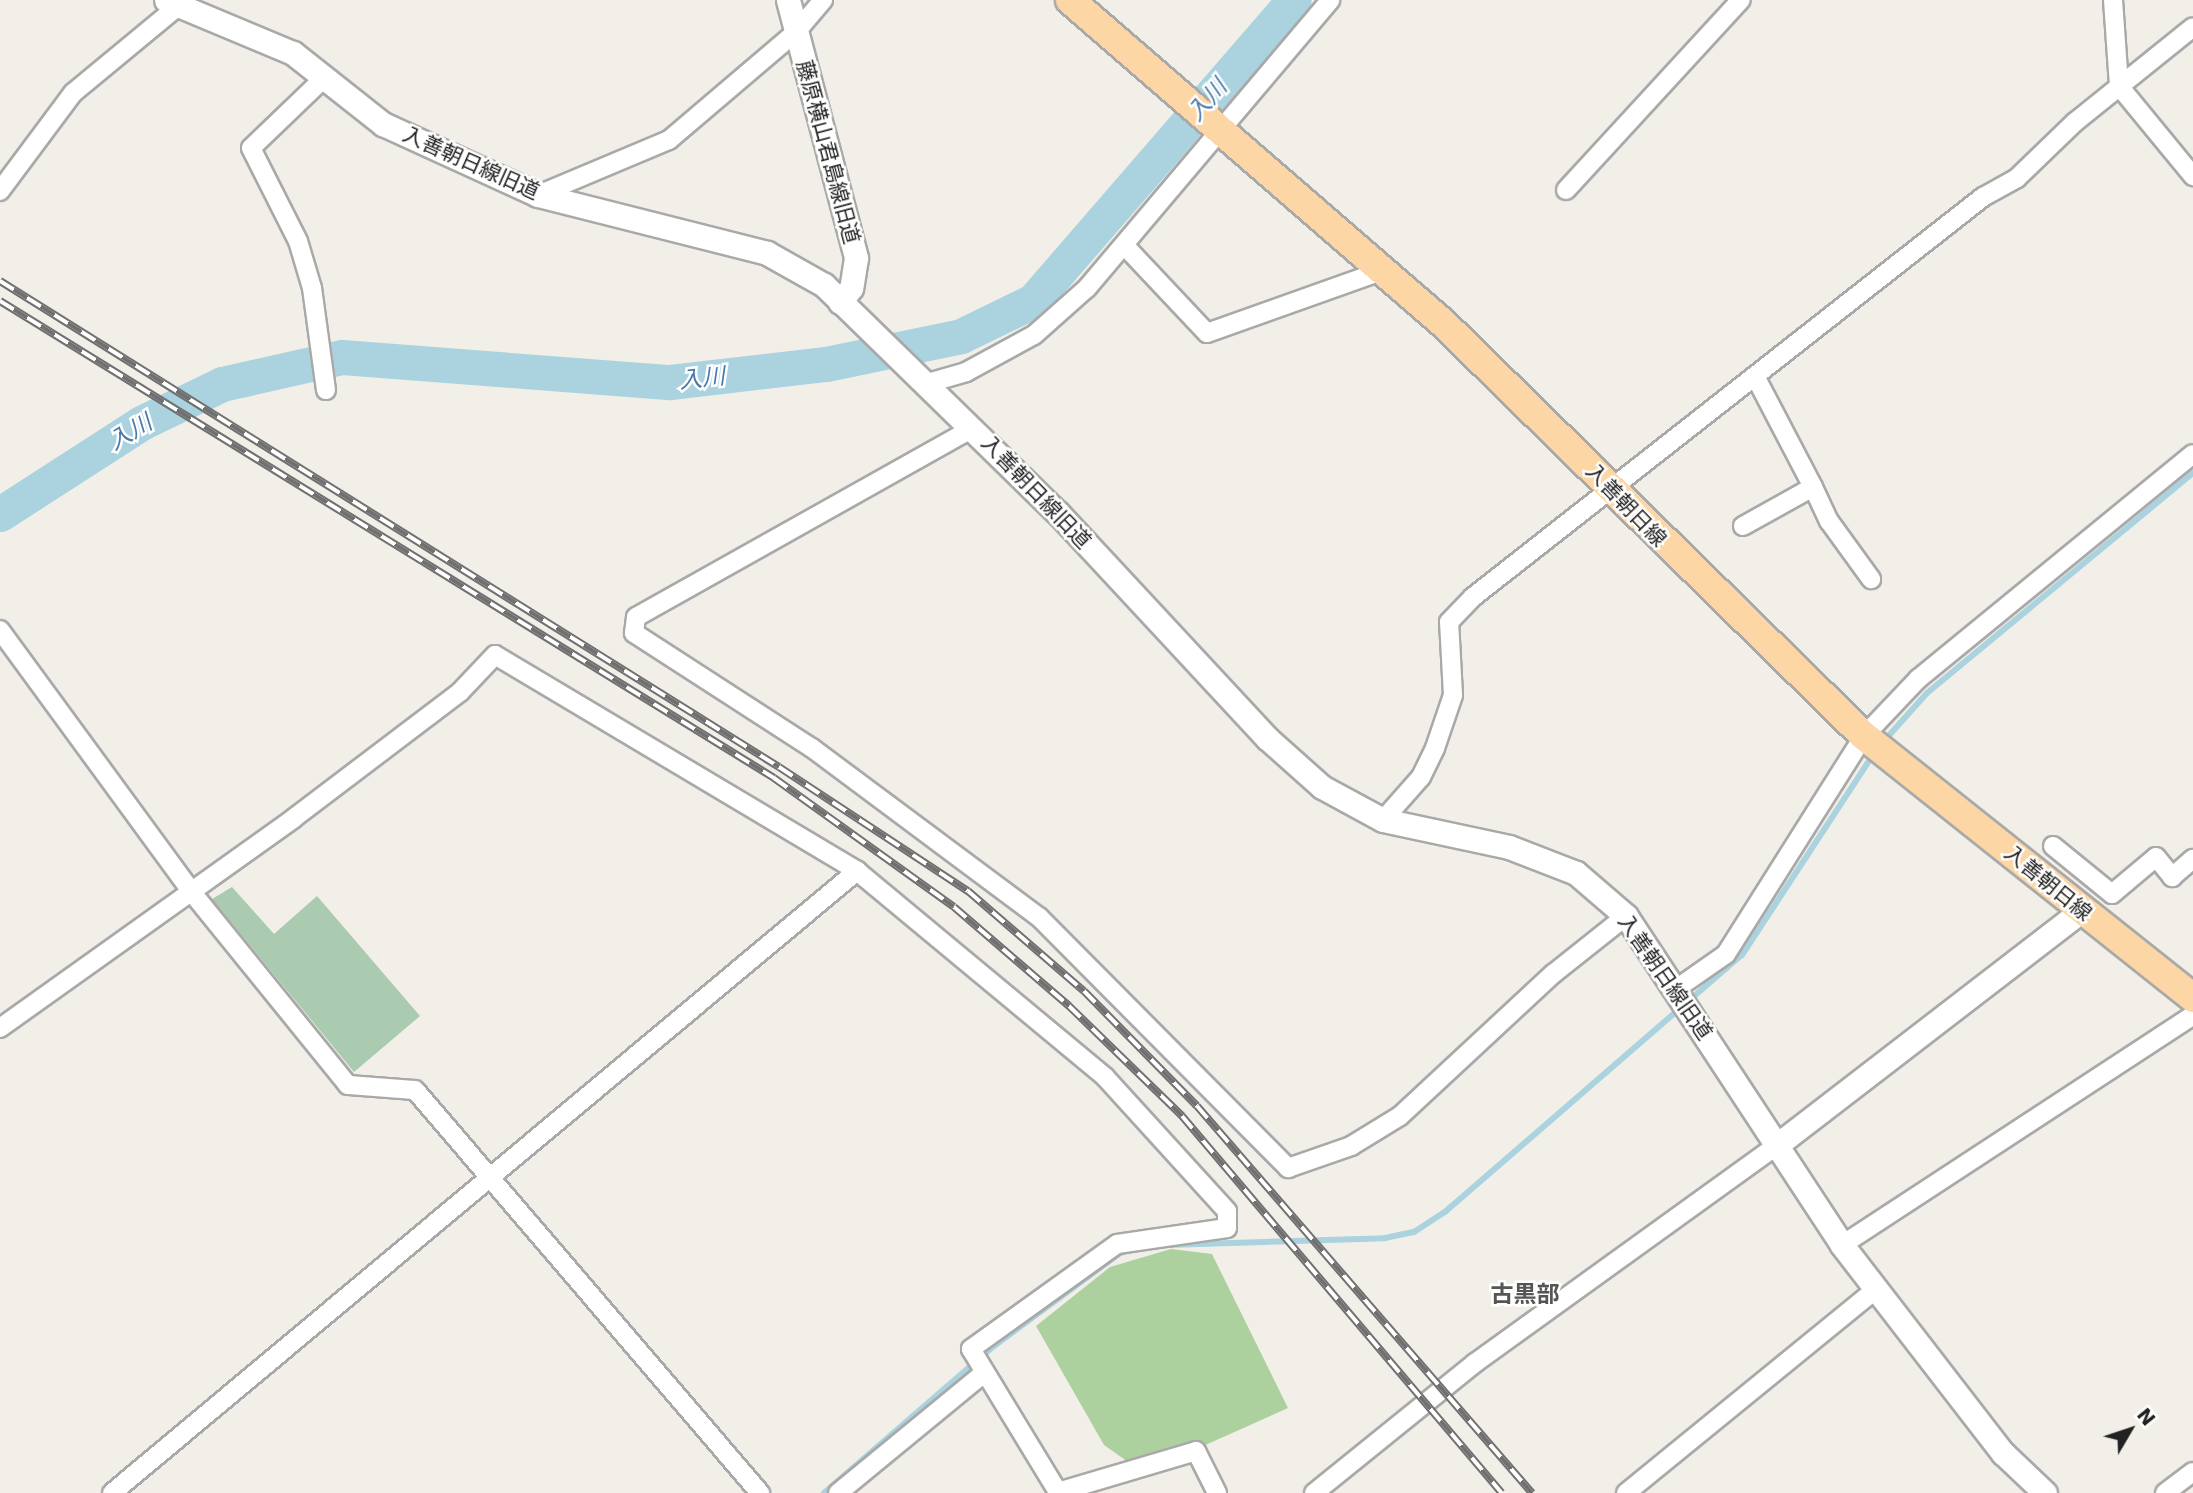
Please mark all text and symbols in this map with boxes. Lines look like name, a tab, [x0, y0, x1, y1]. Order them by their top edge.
street label: 藤原横山君島線旧道	[791, 57, 865, 247]
water label: 入川	[1181, 74, 1233, 126]
street label: 入善朝日線旧道	[399, 122, 543, 204]
water label: 入川	[678, 362, 726, 394]
water label: 入川	[103, 408, 157, 456]
street label: 入善朝日線旧道	[976, 430, 1096, 554]
street label: 入善朝日線	[1580, 458, 1672, 552]
street label: 入善朝日線	[1999, 840, 2097, 926]
street label: 入善朝日線旧道	[1613, 910, 1717, 1044]
district label: 古黒部	[1491, 1280, 1559, 1308]
north arrow	[2095, 1395, 2165, 1465]
text: N	[2133, 1404, 2160, 1430]

